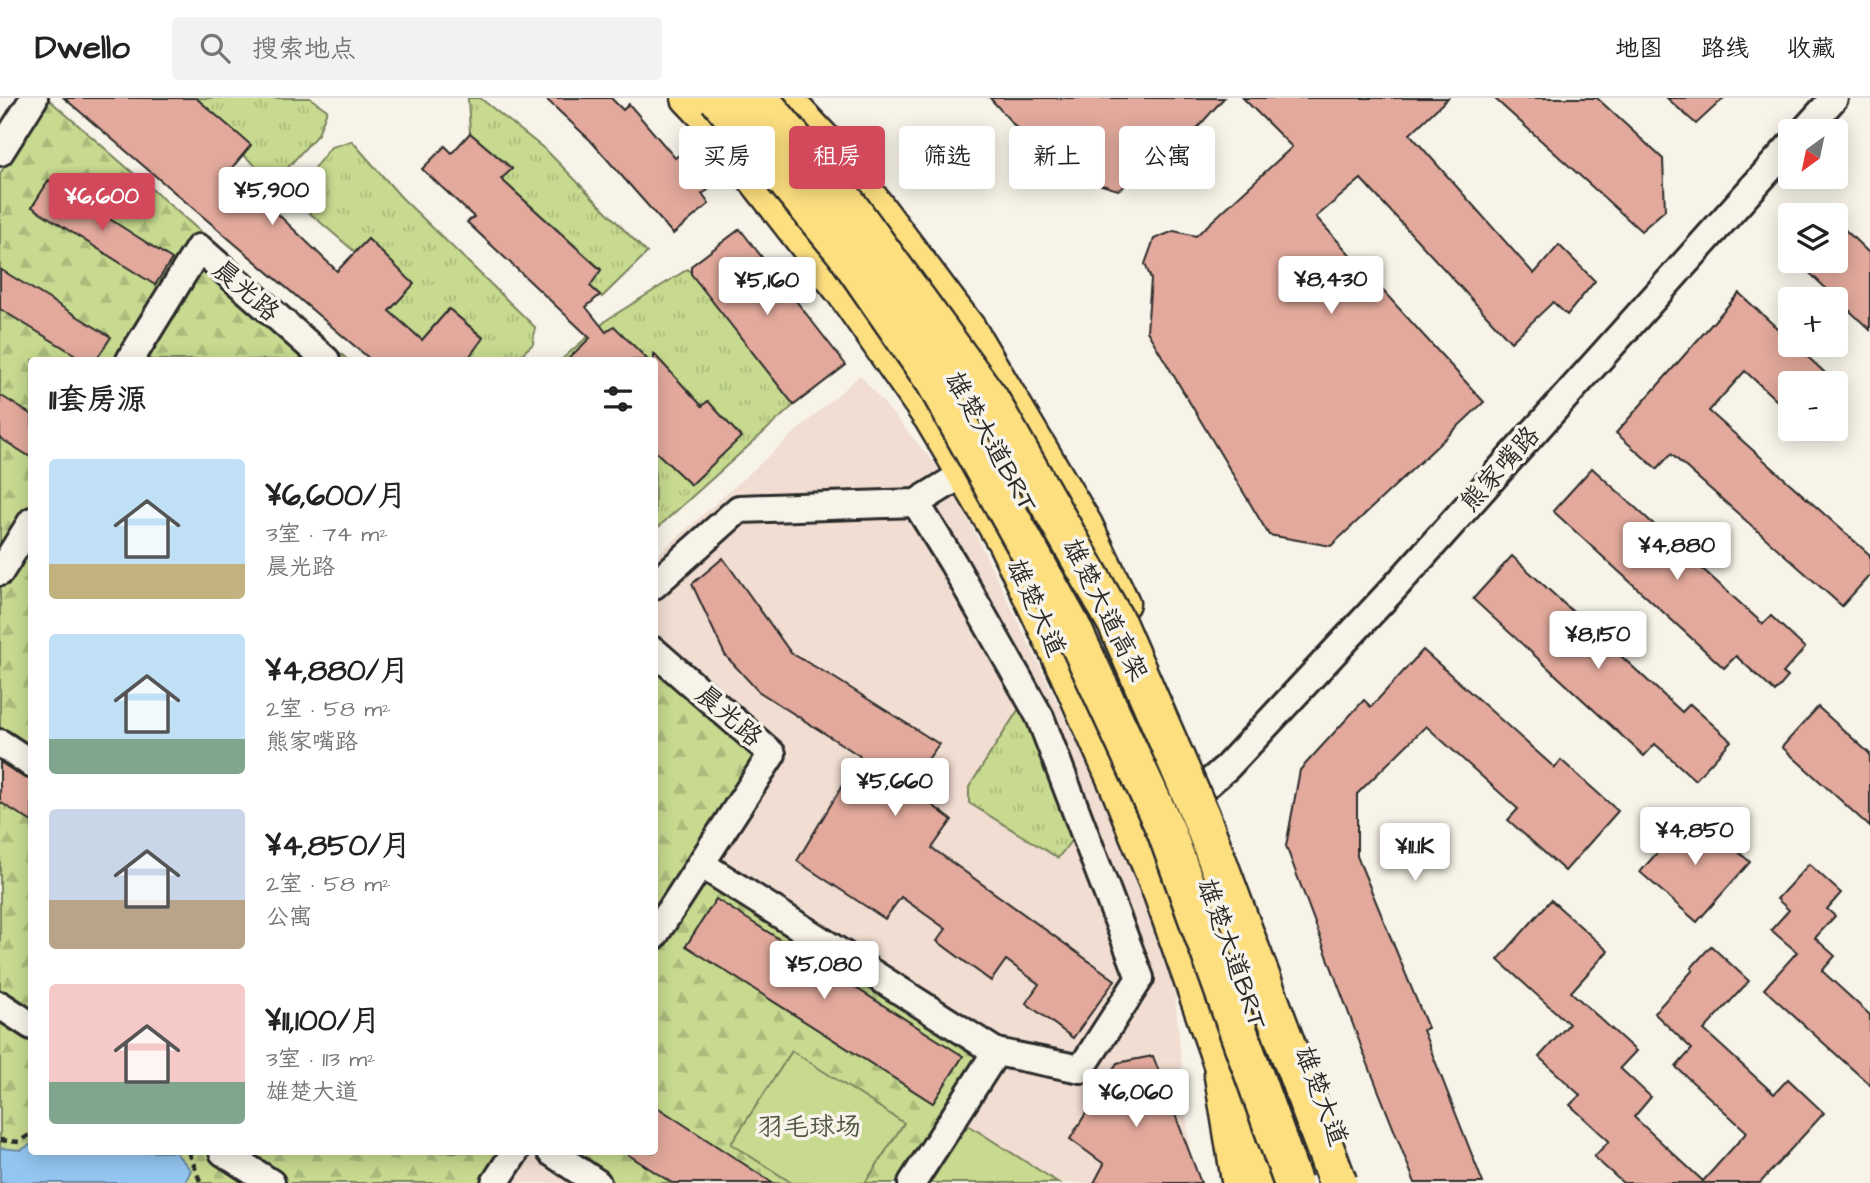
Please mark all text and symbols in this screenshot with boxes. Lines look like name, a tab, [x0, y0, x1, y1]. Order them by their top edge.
search box	[172, 17, 662, 80]
text: Dwello	[35, 25, 130, 71]
icon: search	[196, 29, 234, 67]
text: 搜索地点	[252, 31, 356, 67]
text: 地图	[1615, 32, 1663, 66]
text: 路线	[1701, 32, 1749, 66]
text: 收藏	[1787, 32, 1835, 66]
north arrow	[1778, 119, 1848, 189]
map controls	[1778, 119, 1848, 441]
chip: 买房	[679, 126, 775, 189]
chip: 租房	[789, 126, 885, 189]
chip: 筛选	[899, 126, 995, 189]
chip: 新上	[1009, 126, 1105, 189]
chip: 公寓	[1119, 126, 1215, 189]
pin: ¥5,900	[215, 167, 329, 227]
pin: ¥6,600	[45, 174, 159, 233]
text: ¥5,900	[235, 174, 309, 206]
text: ¥6,600	[65, 180, 139, 212]
button: layers	[1778, 203, 1848, 273]
street label: 晨光路	[205, 252, 287, 330]
pin: ¥8,430	[1274, 256, 1388, 316]
pin: ¥5,160	[710, 258, 824, 317]
text: ¥8,430	[1294, 263, 1368, 295]
text: ¥5,160	[735, 264, 799, 296]
button: +	[1778, 287, 1848, 357]
street label: 雄楚大道BRT	[936, 365, 1046, 520]
button: −	[1778, 371, 1848, 441]
text: 11套房源	[49, 379, 147, 421]
icon: filters	[599, 380, 637, 418]
street label: 熊家嘴路	[1452, 418, 1548, 520]
text: ¥6,600/月	[266, 475, 406, 517]
icon: home	[105, 487, 189, 571]
text: 3室 · 74 m²	[266, 518, 388, 550]
pin: ¥4,880	[1620, 522, 1734, 582]
text: ¥4,880	[1639, 529, 1715, 561]
street label: 雄楚大道高架	[1054, 532, 1156, 688]
text: 晨光路	[266, 551, 335, 583]
street label: 雄楚大道	[998, 553, 1074, 663]
pin: ¥8,150	[1541, 612, 1655, 671]
text: ¥8,150	[1565, 618, 1631, 650]
text: ¥4,880/月	[266, 650, 409, 692]
icon: home	[105, 662, 189, 746]
street label: 晨光路	[688, 677, 770, 755]
text: 2室 · 58 m²	[266, 693, 391, 725]
text: 熊家嘴路	[266, 726, 358, 758]
pin: ¥5,660	[838, 758, 952, 818]
text: ¥5,660	[857, 765, 933, 797]
pin: ¥4,850	[1638, 808, 1752, 867]
text: ¥4,850	[1656, 814, 1734, 846]
pin: ¥11.1K	[1358, 824, 1472, 883]
text: ¥4,850/月	[266, 825, 411, 867]
text: ¥11.1K	[1396, 830, 1434, 862]
icon: home	[105, 837, 189, 921]
text: 2室 · 58 m²	[266, 868, 391, 900]
street label: 雄楚大道BRT	[1188, 874, 1276, 1035]
text: 公寓	[266, 901, 312, 933]
pin: ¥5,080	[767, 942, 881, 1001]
text: ¥5,080	[786, 948, 862, 980]
text: ¥11,100/月	[266, 1000, 380, 1042]
icon: home	[105, 1012, 189, 1096]
street label: 雄楚大道	[1286, 1041, 1356, 1151]
text: 3室 · 113 m²	[266, 1043, 376, 1075]
pin: ¥6,060	[1079, 1070, 1193, 1129]
text: 雄楚大道	[266, 1076, 358, 1108]
text: ¥6,060	[1099, 1076, 1173, 1108]
park label: 羽毛球场	[757, 1109, 861, 1145]

